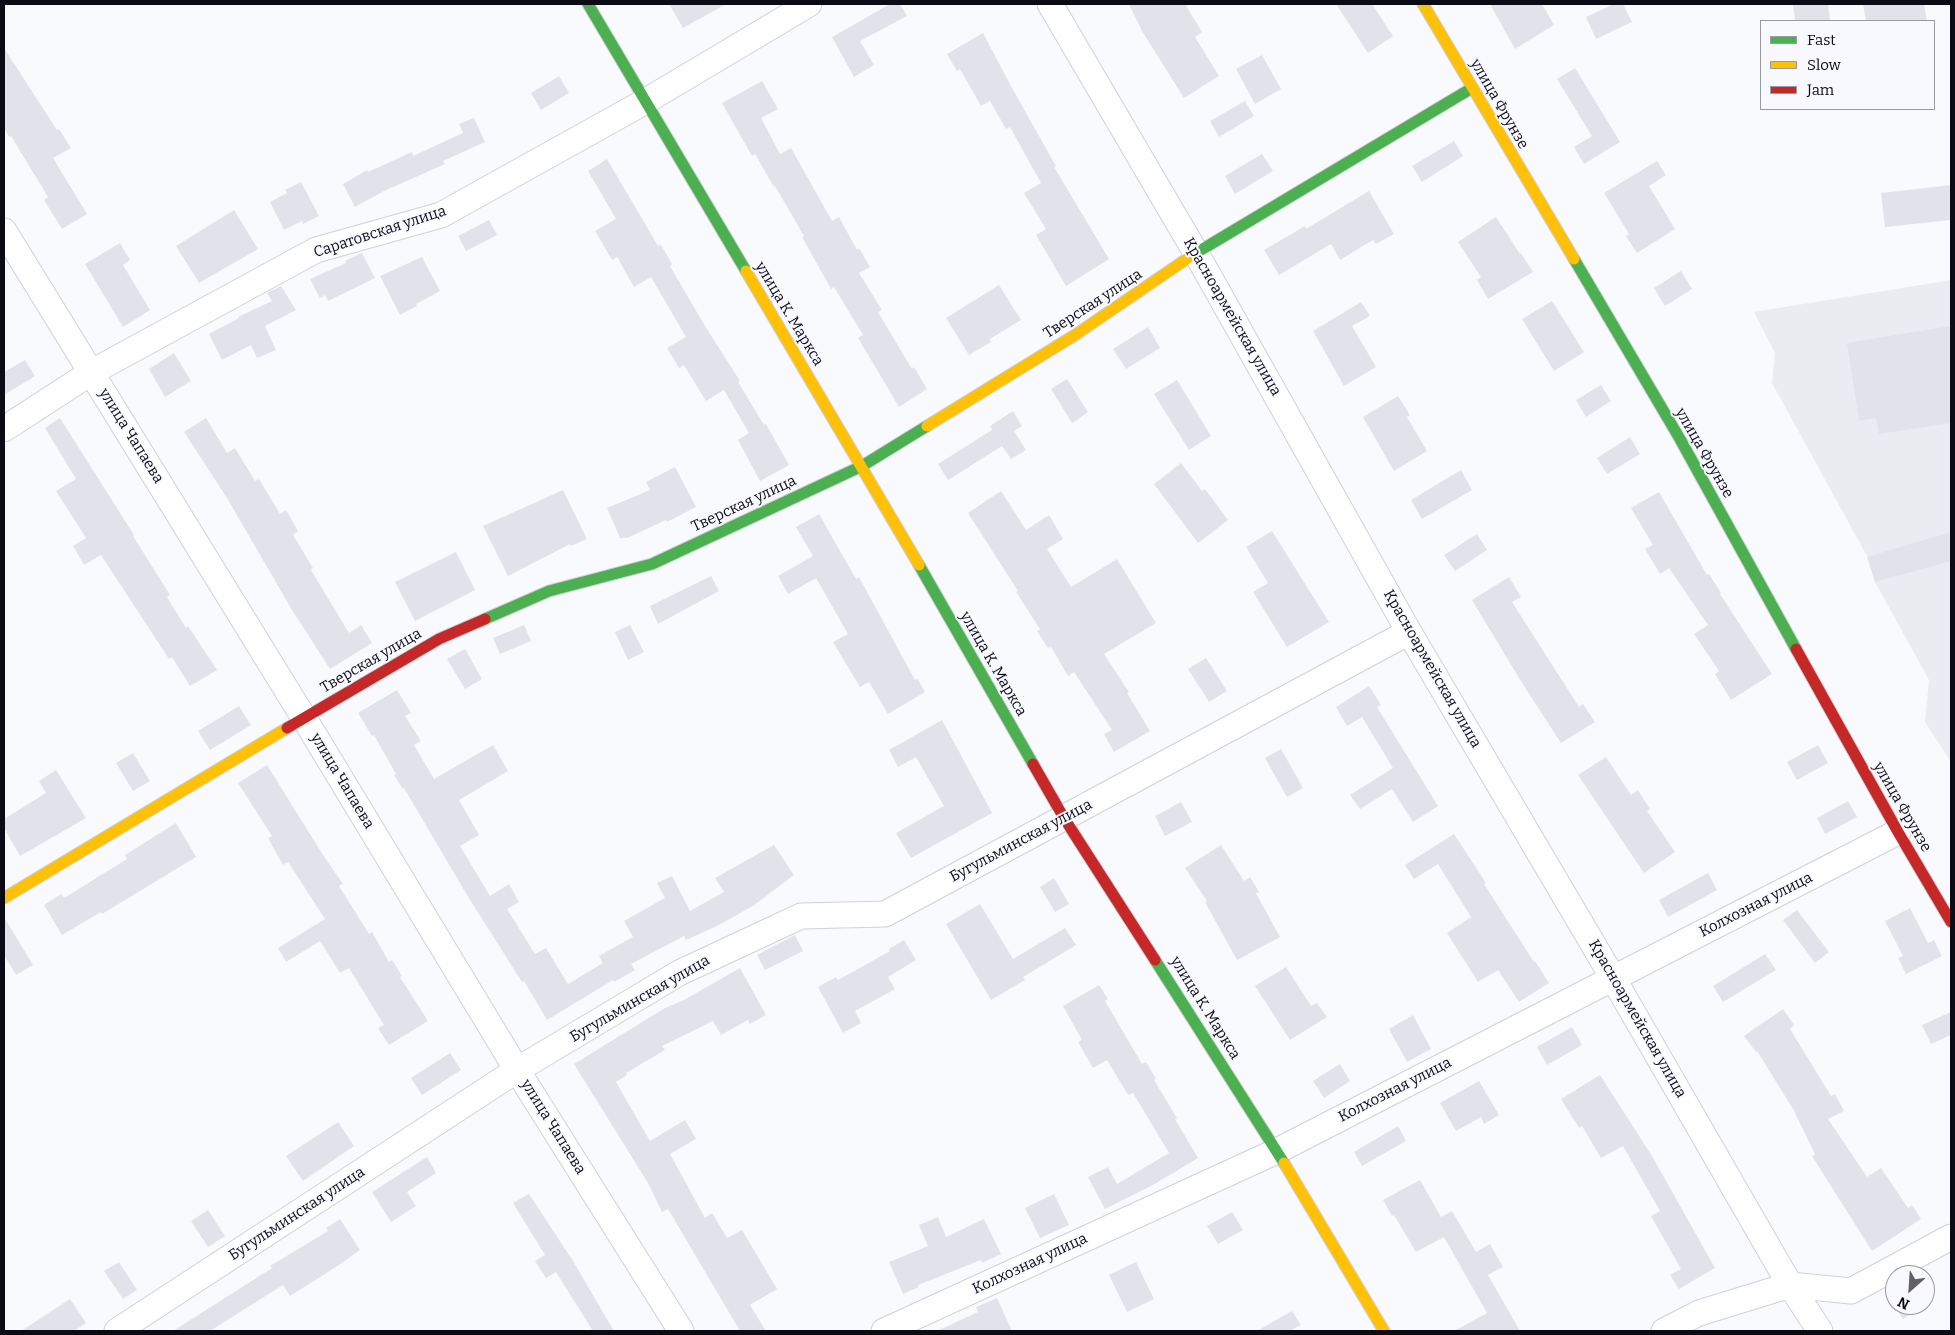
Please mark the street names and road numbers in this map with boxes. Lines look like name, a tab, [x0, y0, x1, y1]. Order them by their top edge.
street label: улица Фрунзе	[1466, 56, 1532, 152]
street label: Саратовская улица	[311, 202, 449, 262]
street label: Красноармейская улица	[1179, 235, 1285, 399]
street label: улица К. Маркса	[751, 259, 827, 369]
street label: Тверская улица	[1040, 265, 1146, 343]
street label: улица Чапаева	[95, 385, 167, 487]
street label: улица Фрунзе	[1671, 405, 1737, 501]
street label: Тверская улица	[689, 472, 799, 536]
street label: Красноармейская улица	[1379, 587, 1485, 751]
street label: улица К. Маркса	[956, 608, 1030, 720]
street label: Тверская улица	[317, 625, 425, 697]
street label: улица Чапаева	[306, 730, 378, 832]
street label: улица Фрунзе	[1869, 759, 1935, 855]
street label: Бугульминская улица	[947, 796, 1095, 886]
street label: Колхозная улица	[1696, 869, 1816, 941]
street label: Красноармейская улица	[1584, 937, 1690, 1101]
street label: Бугульминская улица	[567, 952, 713, 1046]
street label: улица К. Маркса	[1166, 953, 1244, 1063]
street label: Колхозная улица	[1335, 1054, 1455, 1126]
street label: улица Чапаева	[517, 1076, 589, 1178]
street label: Бугульминская улица	[226, 1163, 368, 1265]
street label: Колхозная улица	[970, 1230, 1090, 1298]

